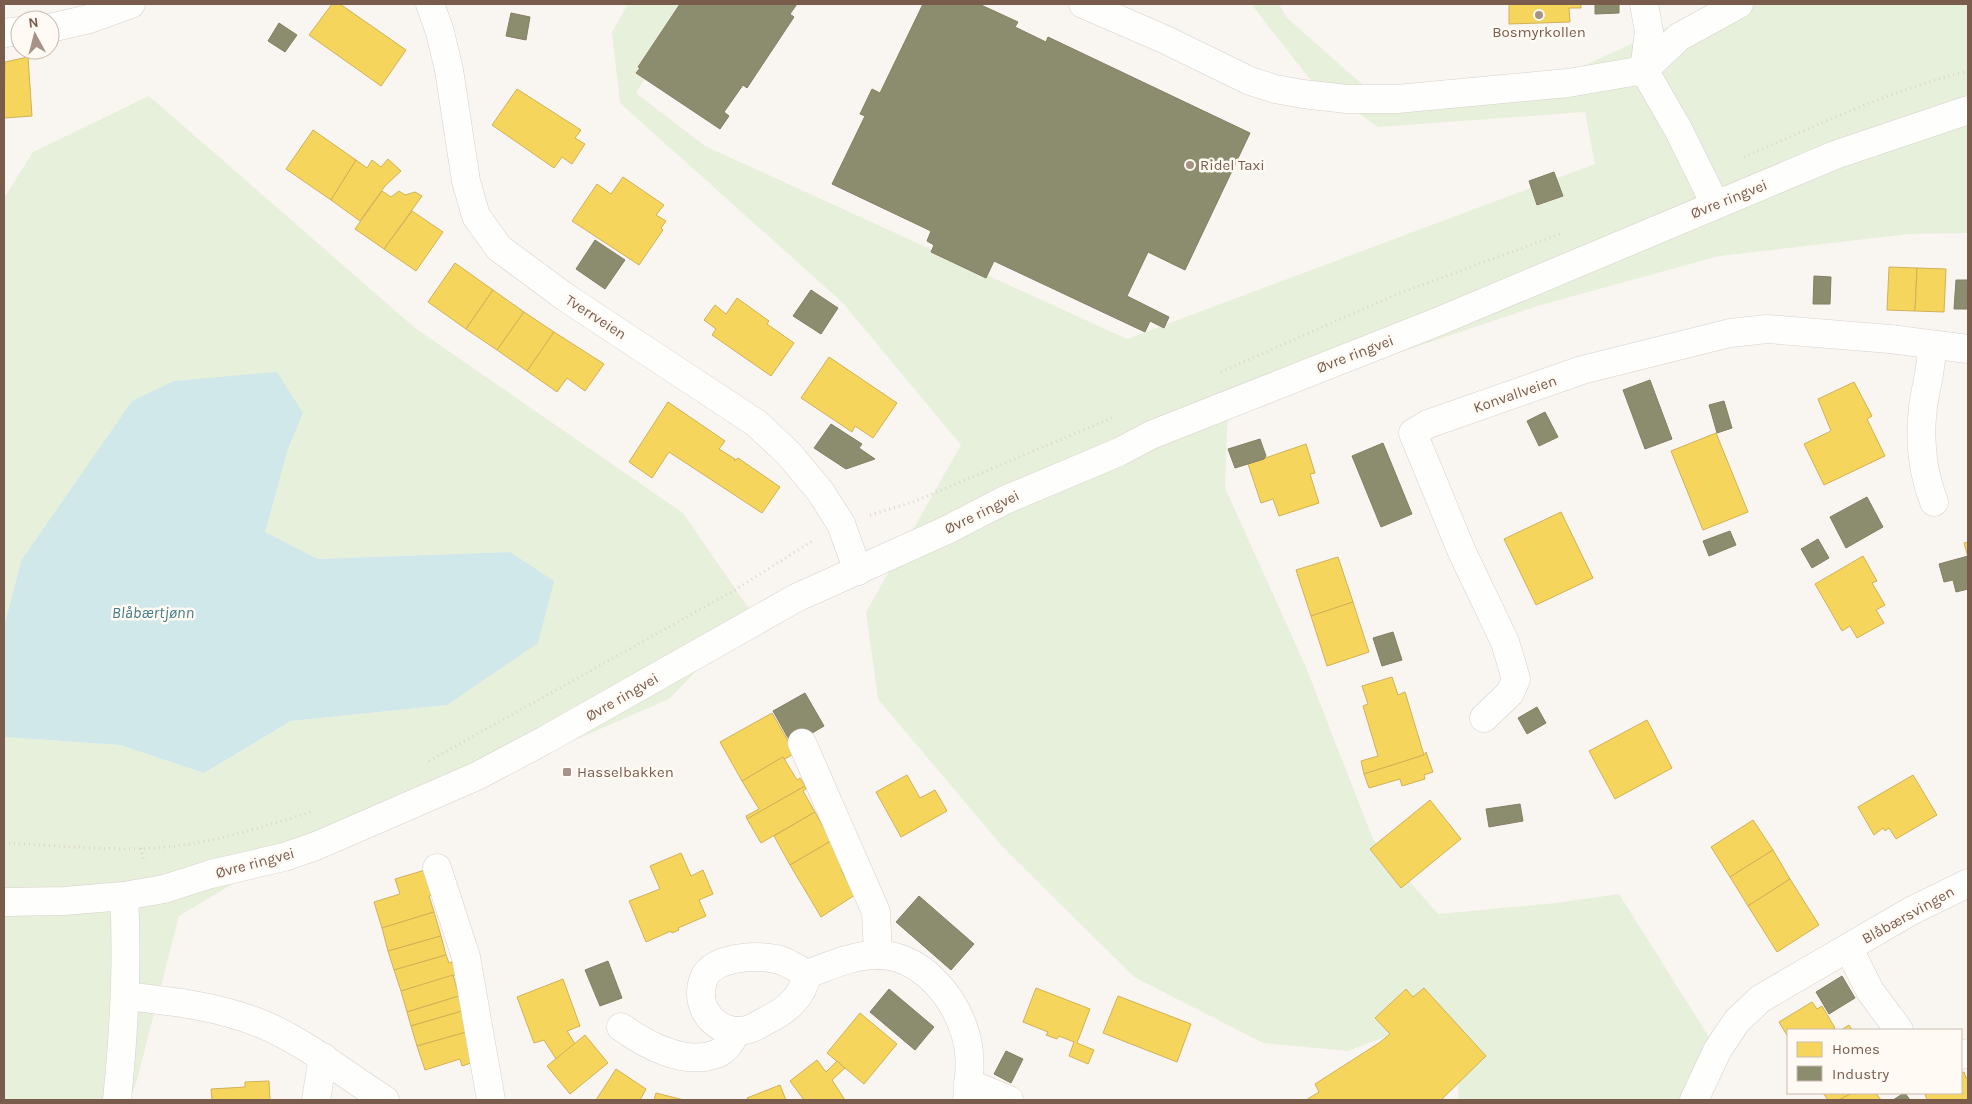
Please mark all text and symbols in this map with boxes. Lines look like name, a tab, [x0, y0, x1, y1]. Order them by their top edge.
marker: Bosmyrkollen	[1533, 9, 1545, 21]
north arrow	[10, 10, 60, 60]
text: N	[27, 14, 39, 32]
place label: Bosmyrkollen	[1492, 23, 1586, 41]
place label: Ridel Taxi	[1200, 156, 1265, 174]
marker: Ridel Taxi	[1184, 159, 1196, 171]
street label: Øvre ringvei	[1688, 175, 1770, 223]
street label: Tverrveien	[562, 291, 630, 343]
street label: Øvre ringvei	[1314, 331, 1396, 377]
street label: Konvallveien	[1471, 371, 1559, 417]
street label: Øvre ringvei	[942, 486, 1022, 538]
water label: Blåbærtjønn	[112, 603, 194, 622]
street label: Øvre ringvei	[582, 669, 662, 725]
place label: Hasselbakken	[577, 763, 674, 781]
marker: Hasselbakken	[561, 766, 573, 778]
street label: Øvre ringvei	[214, 844, 296, 882]
street label: Blåbærsvingen	[1859, 882, 1957, 948]
legend	[1787, 1029, 1962, 1094]
text: Homes	[1832, 1040, 1880, 1058]
text: Industry	[1832, 1065, 1889, 1083]

